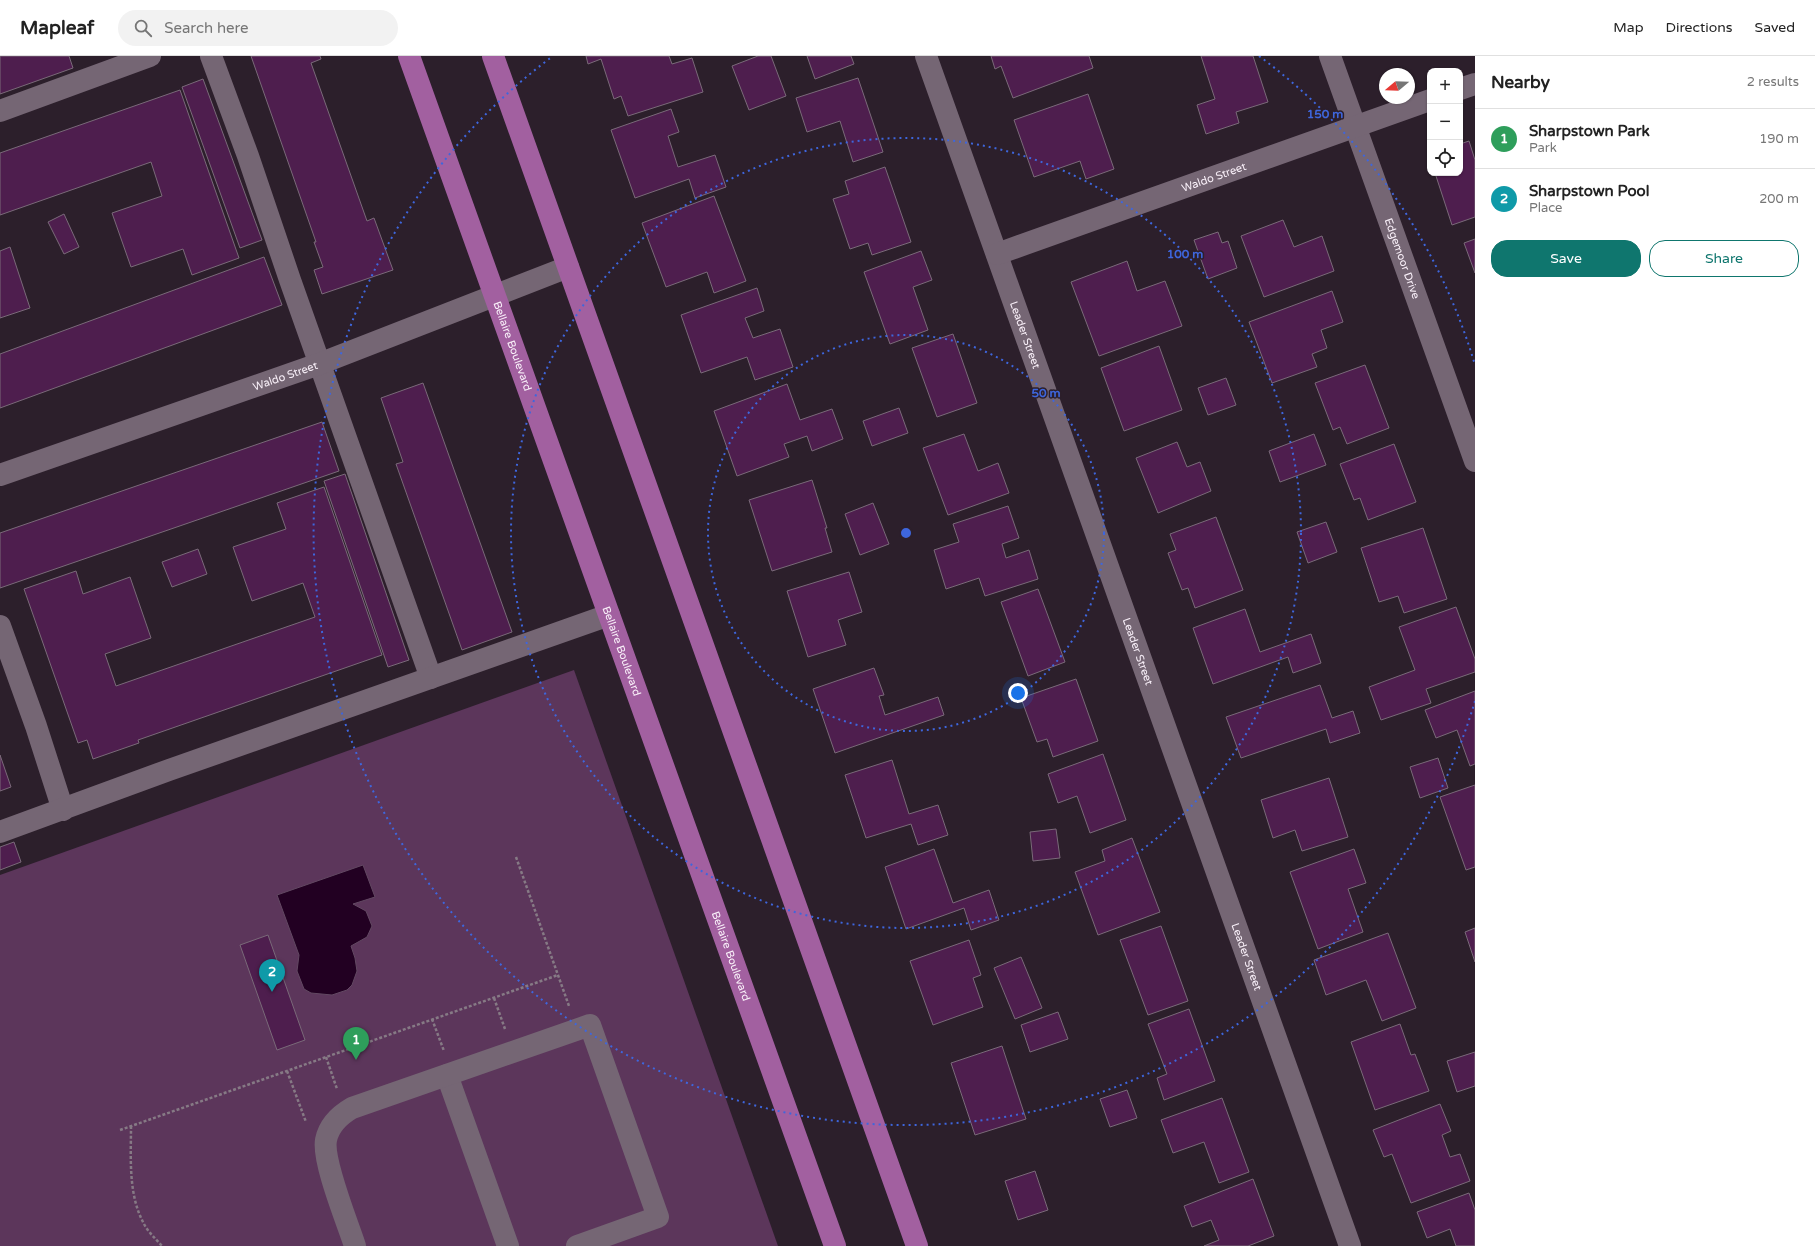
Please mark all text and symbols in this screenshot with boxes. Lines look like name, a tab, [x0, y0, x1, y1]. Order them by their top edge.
search box	[118, 10, 398, 46]
text: Mapleaf	[20, 17, 94, 39]
icon: search	[132, 17, 154, 39]
text: Search here	[164, 19, 249, 37]
text: Map	[1613, 19, 1644, 36]
text: Directions	[1666, 19, 1733, 36]
text: Saved	[1755, 19, 1795, 36]
north arrow	[1379, 68, 1415, 104]
map controls	[1427, 68, 1463, 176]
button: +	[1427, 68, 1463, 104]
text: Nearby	[1491, 72, 1550, 93]
text: 2 results	[1747, 74, 1799, 90]
button: −	[1427, 104, 1463, 140]
text: 150 m	[1307, 107, 1343, 121]
text: Sharpstown Park	[1529, 122, 1650, 140]
text: 1	[1500, 131, 1508, 147]
text: 190 m	[1759, 131, 1799, 147]
button: locate	[1427, 140, 1463, 176]
text: Park	[1529, 140, 1557, 156]
street label: Waldo Street	[1180, 159, 1248, 194]
text: Sharpstown Pool	[1529, 182, 1649, 200]
text: 2	[1500, 191, 1508, 207]
text: 200 m	[1759, 191, 1799, 207]
text: Place	[1529, 200, 1562, 216]
street label: Edgemoor Drive	[1382, 216, 1423, 301]
button: Save	[1491, 240, 1641, 277]
button: Share	[1649, 240, 1799, 277]
text: 100 m	[1167, 247, 1203, 261]
street label: Bellaire Boulevard	[491, 299, 535, 393]
street label: Leader Street	[1007, 299, 1043, 370]
street label: Waldo Street	[251, 358, 319, 393]
text: 50 m	[1031, 386, 1061, 400]
centre of rings	[899, 526, 913, 540]
street label: Bellaire Boulevard	[600, 604, 644, 698]
street label: Leader Street	[1120, 616, 1156, 687]
your location	[1008, 683, 1028, 703]
street label: Bellaire Boulevard	[709, 909, 753, 1003]
street label: Leader Street	[1229, 921, 1265, 992]
pin: 2	[259, 959, 285, 992]
pin: 1	[343, 1027, 369, 1060]

